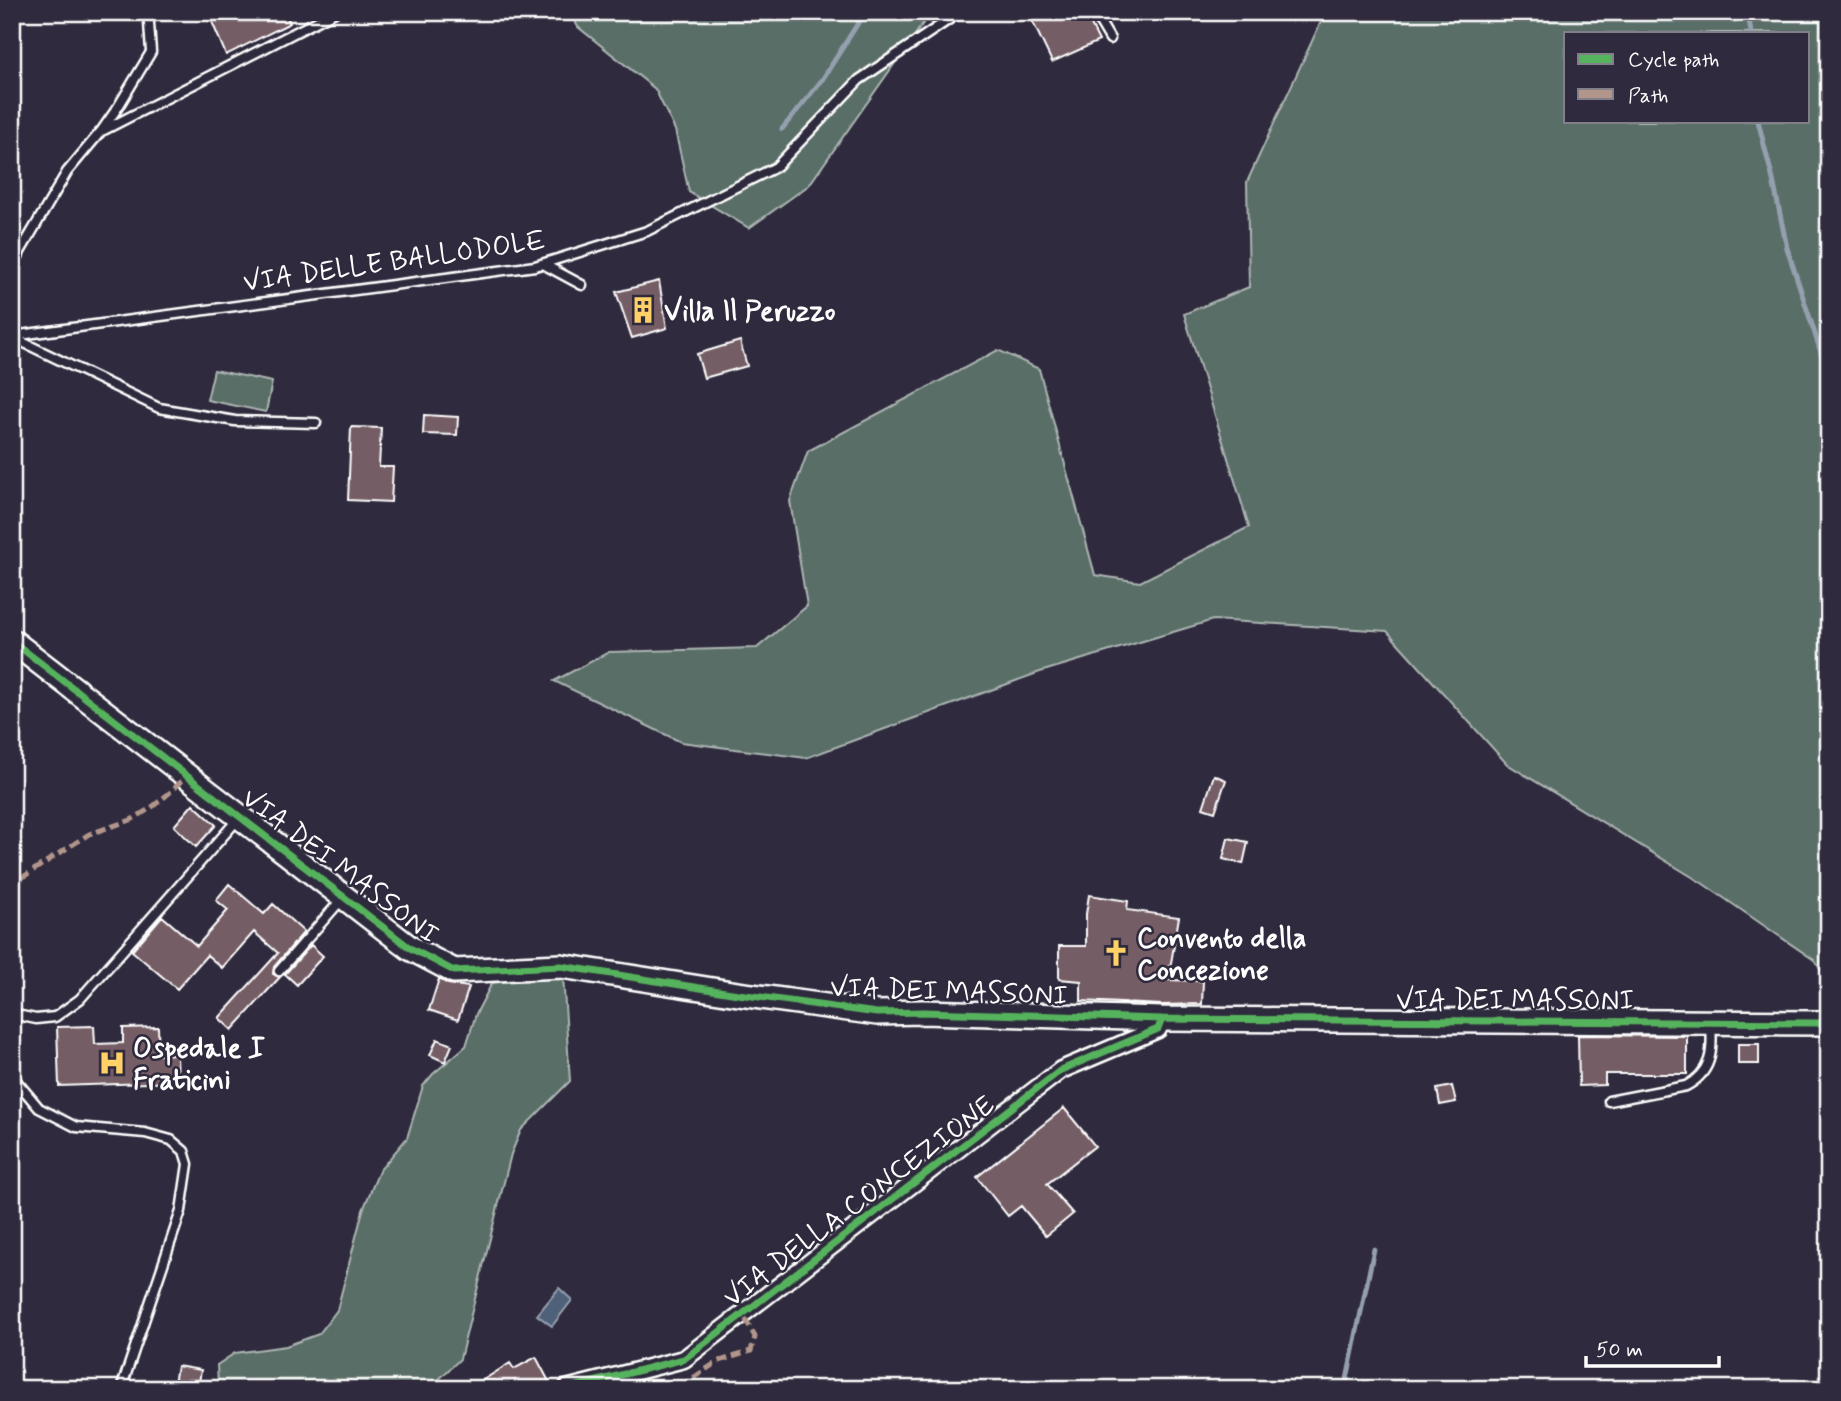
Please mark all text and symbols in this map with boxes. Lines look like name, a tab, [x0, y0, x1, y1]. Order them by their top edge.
legend	[1564, 32, 1810, 122]
text: Cycle path	[1628, 46, 1719, 74]
text: Path	[1628, 82, 1668, 110]
street label: VIA DELLE BALLODOLE	[241, 223, 548, 302]
place label: Villa Il Peruzzo	[664, 294, 836, 331]
building icon: Villa Il Peruzzo	[628, 295, 658, 325]
street label: VIA DEI MASSONI	[233, 781, 446, 953]
place label: Convento della Concezione	[1137, 921, 1306, 990]
church icon: Convento della Concezione	[1101, 938, 1131, 968]
street label: VIA DEI MASSONI	[829, 970, 1069, 1015]
street label: VIA DEI MASSONI	[1396, 983, 1634, 1020]
place label: Ospedale I Fraticini	[133, 1031, 266, 1100]
hospital icon: Ospedale I Fraticini	[97, 1048, 127, 1078]
street label: VIA DELLA CONCEZIONE	[716, 1087, 1003, 1316]
scale bar	[1586, 1324, 1718, 1368]
text: 50 m	[1596, 1336, 1643, 1364]

